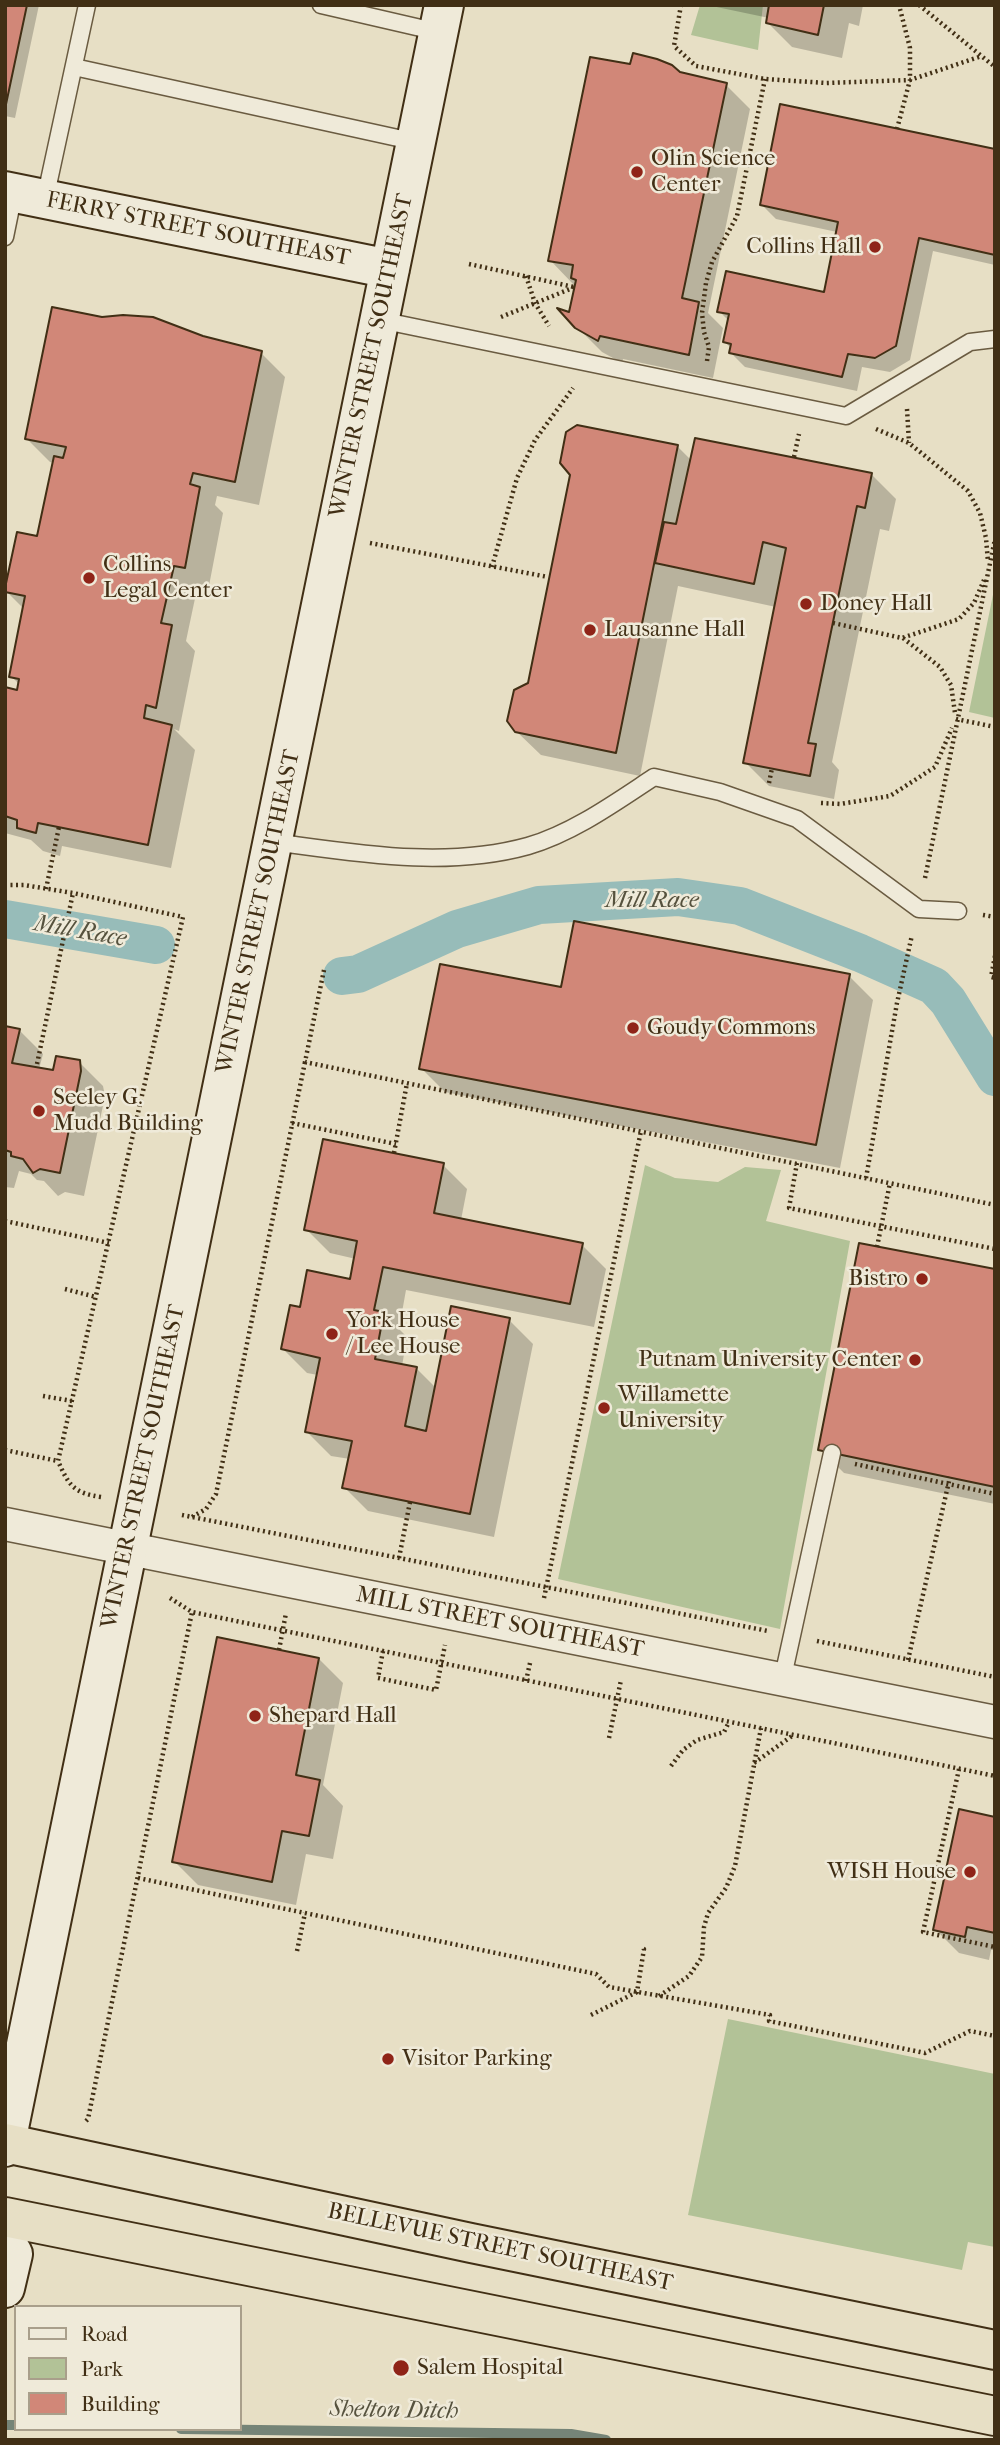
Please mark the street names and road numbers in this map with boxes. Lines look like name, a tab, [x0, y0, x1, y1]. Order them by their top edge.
street label: FERRY STREET SOUTHEAST	[44, 187, 352, 273]
street label: WINTER STREET SOUTHEAST	[324, 192, 420, 520]
street label: WINTER STREET SOUTHEAST	[211, 748, 307, 1076]
street label: WINTER STREET SOUTHEAST	[96, 1303, 192, 1631]
street label: MILL STREET SOUTHEAST	[354, 1582, 646, 1664]
street label: BELLEVUE STREET SOUTHEAST	[325, 2198, 675, 2298]

